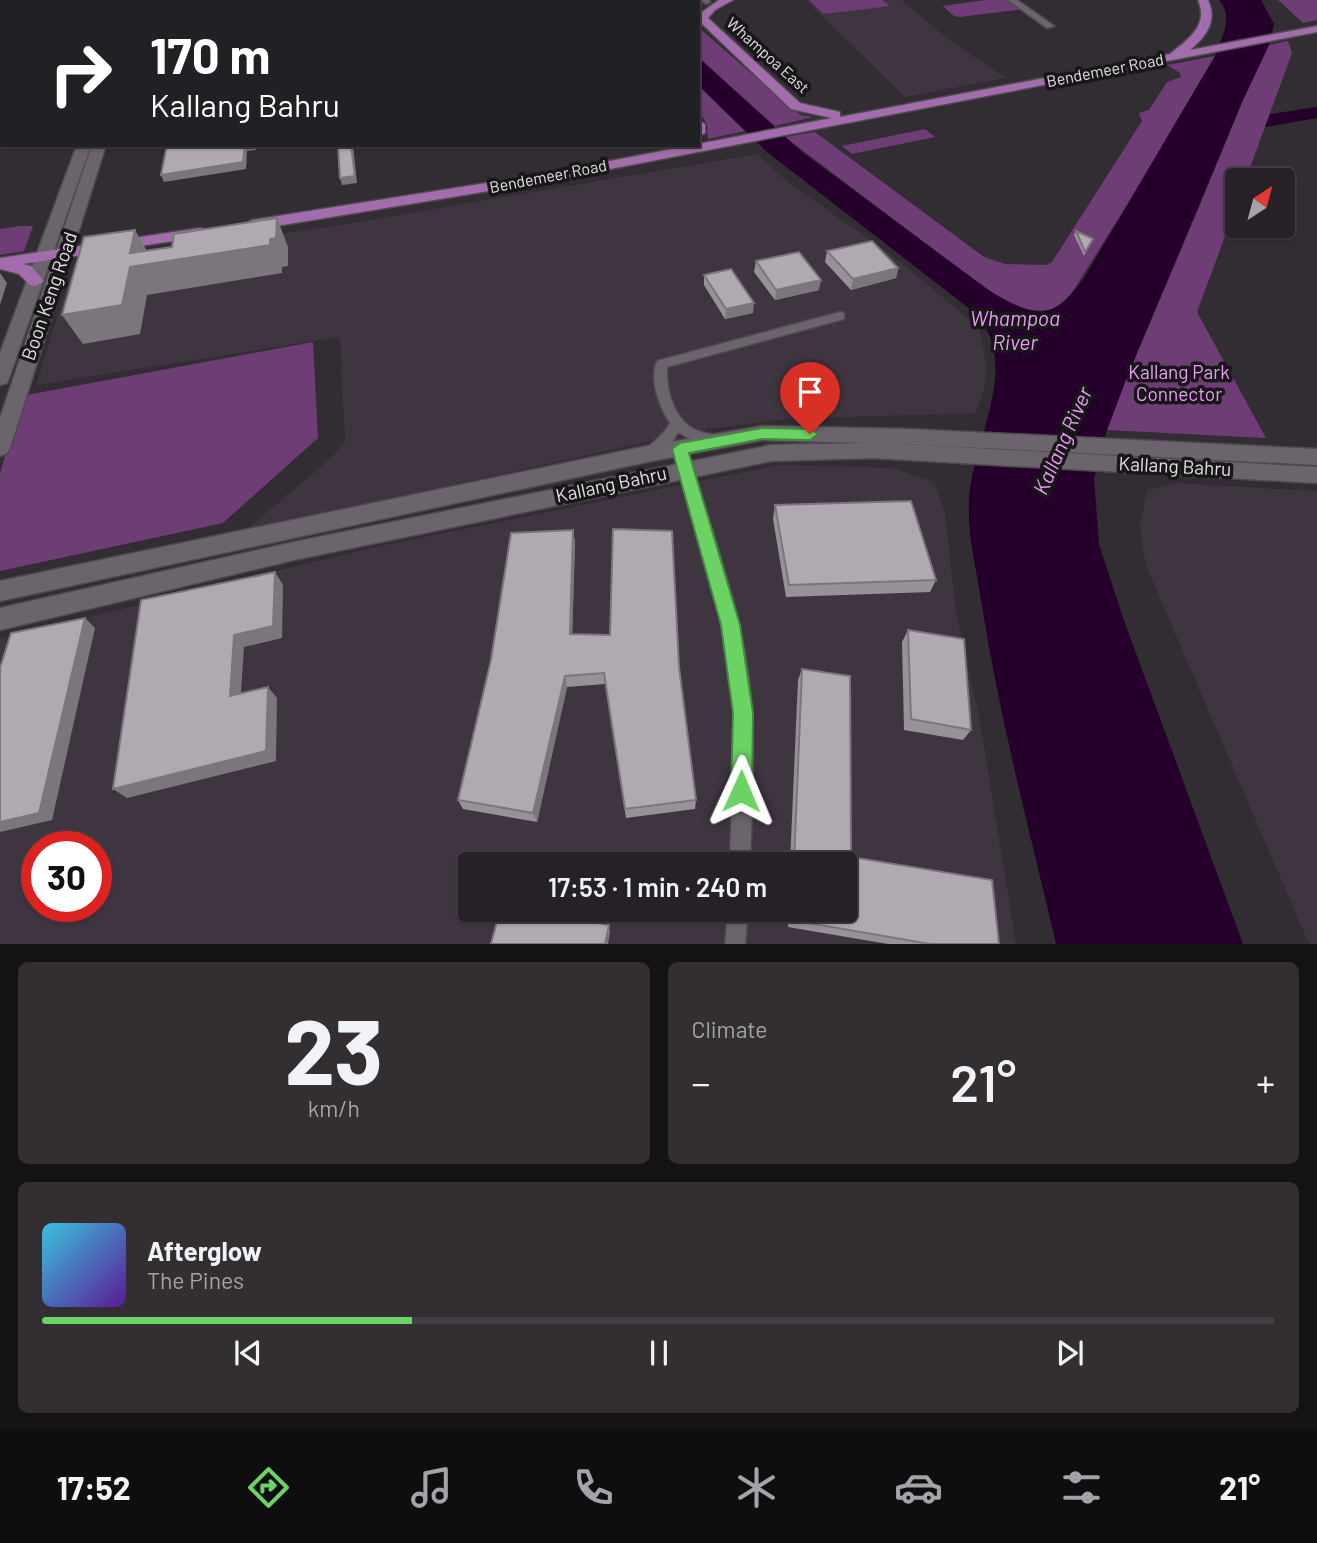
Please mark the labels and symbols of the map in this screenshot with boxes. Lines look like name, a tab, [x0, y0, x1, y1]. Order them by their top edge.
street label: Whampoa East	[723, 13, 813, 97]
street label: Bendemeer Road	[1045, 49, 1165, 90]
street label: Bendemeer Road	[488, 155, 608, 196]
north arrow	[1225, 168, 1295, 238]
street label: Boon Keng Road	[16, 229, 81, 363]
water label: Whampoa River	[970, 305, 1060, 354]
park label: Kallang Park Connector	[1128, 360, 1230, 405]
pin	[780, 362, 840, 434]
water label: Kallang River	[1027, 382, 1097, 498]
street label: Kallang Bahru	[1118, 451, 1232, 480]
street label: Kallang Bahru	[553, 461, 668, 506]
position arrow	[704, 754, 778, 828]
speed limit sign: 30	[21, 831, 112, 922]

